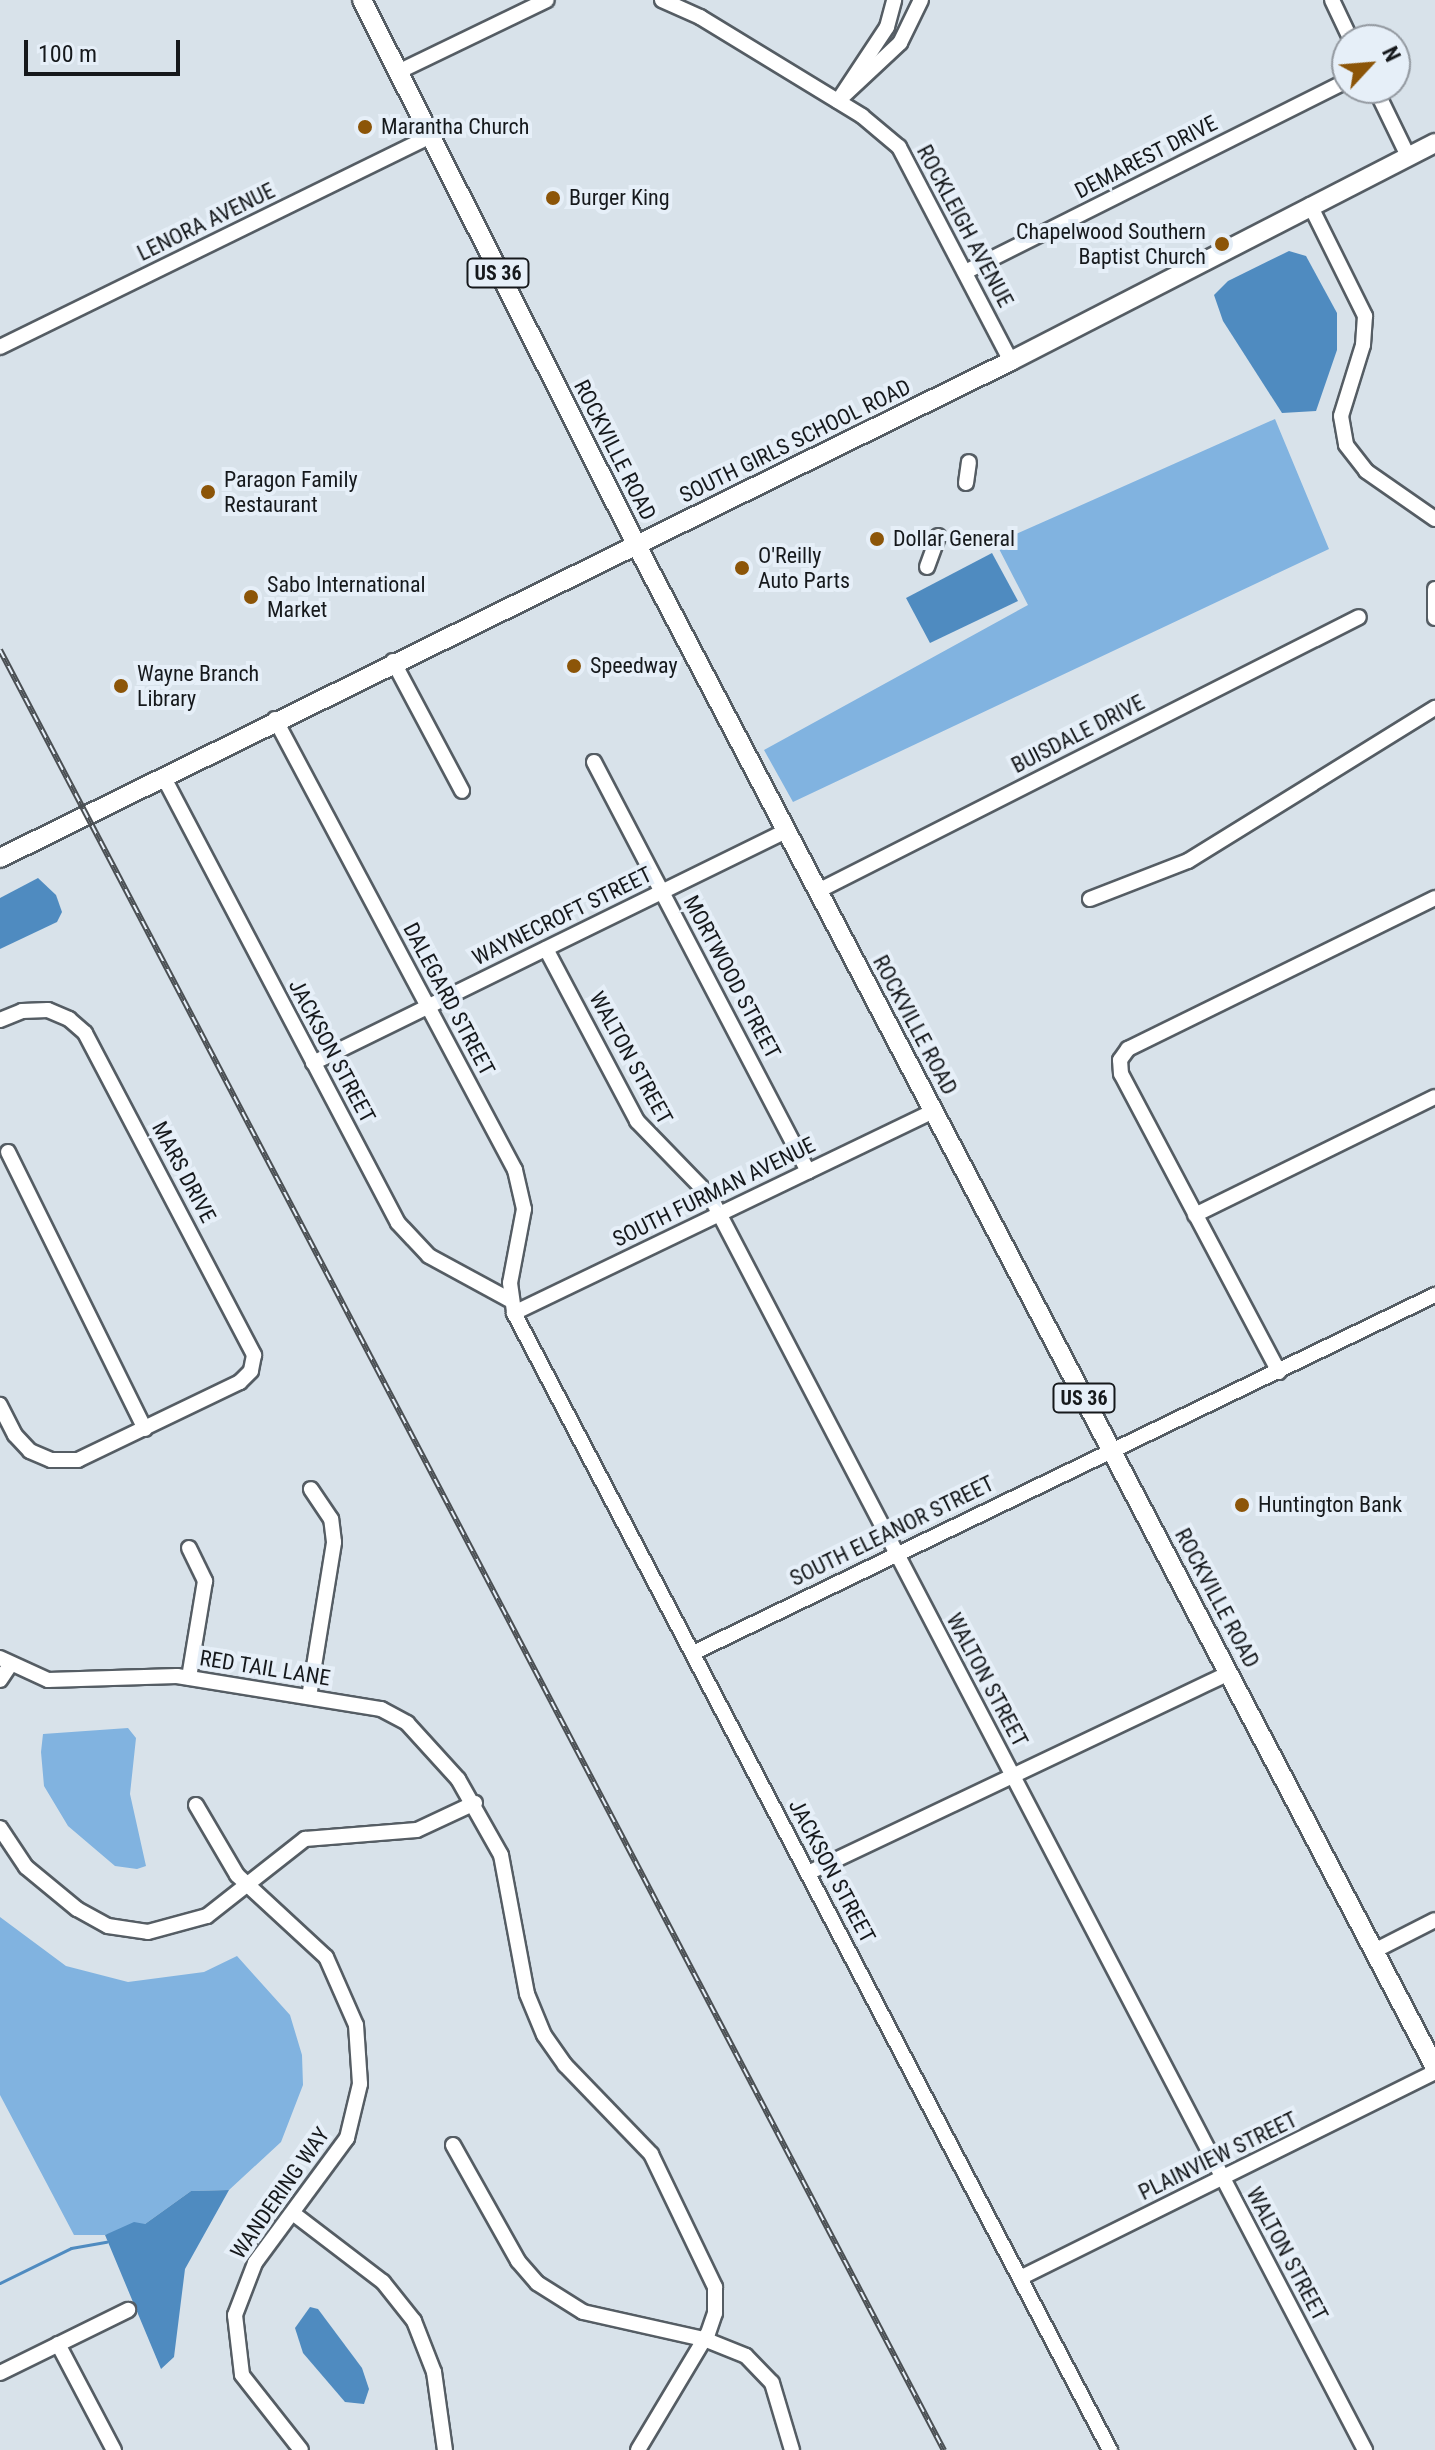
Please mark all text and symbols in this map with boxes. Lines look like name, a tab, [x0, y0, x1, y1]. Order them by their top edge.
scale bar	[28, 24, 184, 74]
north arrow	[1331, 24, 1411, 104]
text: 100 m	[38, 40, 97, 68]
text: N	[1377, 43, 1405, 66]
street label: DEMAREST DRIVE	[1070, 110, 1222, 204]
place label: Marantha Church	[381, 114, 529, 140]
marker: Marantha Church	[356, 118, 374, 136]
street label: ROCKLEIGH AVENUE	[911, 140, 1019, 312]
street label: LENORA AVENUE	[133, 177, 279, 267]
place label: Burger King	[569, 185, 670, 211]
marker: Burger King	[544, 189, 562, 207]
place label: Chapelwood Southern Baptist Church	[1016, 218, 1206, 270]
marker: Chapelwood Southern Baptist Church	[1213, 235, 1231, 253]
road number: US 36	[466, 257, 530, 289]
street label: SOUTH GIRLS SCHOOL ROAD	[675, 374, 915, 508]
street label: ROCKVILLE ROAD	[568, 375, 662, 525]
place label: Paragon Family Restaurant	[224, 466, 358, 518]
marker: Paragon Family Restaurant	[199, 483, 217, 501]
place label: Dollar General	[893, 526, 1015, 552]
marker: Dollar General	[868, 530, 886, 548]
place label: O'Reilly Auto Parts	[758, 542, 850, 594]
marker: O'Reilly Auto Parts	[733, 559, 751, 577]
place label: Sabo International Market	[267, 571, 426, 622]
marker: Sabo International Market	[242, 588, 260, 606]
place label: Speedway	[590, 653, 678, 679]
marker: Speedway	[565, 657, 583, 675]
place label: Wayne Branch Library	[137, 660, 259, 712]
marker: Wayne Branch Library	[112, 677, 130, 695]
street label: BUISDALE DRIVE	[1007, 689, 1149, 779]
street label: WAYNECROFT STREET	[468, 861, 656, 971]
street label: MORTWOOD STREET	[678, 891, 786, 1063]
street label: DALEGARD STREET	[398, 918, 500, 1080]
street label: ROCKVILLE ROAD	[867, 951, 963, 1099]
street label: JACKSON STREET	[283, 975, 381, 1127]
street label: WALTON STREET	[584, 987, 678, 1129]
street label: MARS DRIVE	[146, 1117, 222, 1227]
street label: SOUTH FURMAN AVENUE	[609, 1132, 819, 1252]
road number: US 36	[1052, 1382, 1116, 1414]
street label: SOUTH ELEANOR STREET	[786, 1470, 998, 1592]
place label: Huntington Bank	[1258, 1492, 1402, 1518]
marker: Huntington Bank	[1233, 1496, 1251, 1514]
street label: ROCKVILLE ROAD	[1169, 1524, 1265, 1672]
street label: WALTON STREET	[941, 1609, 1033, 1751]
street label: RED TAIL LANE	[198, 1645, 332, 1691]
street label: JACKSON STREET	[783, 1795, 881, 1947]
street label: PLAINVIEW STREET	[1134, 2106, 1302, 2206]
street label: WANDERING WAY	[225, 2122, 335, 2264]
street label: WALTON STREET	[1241, 2183, 1333, 2325]

